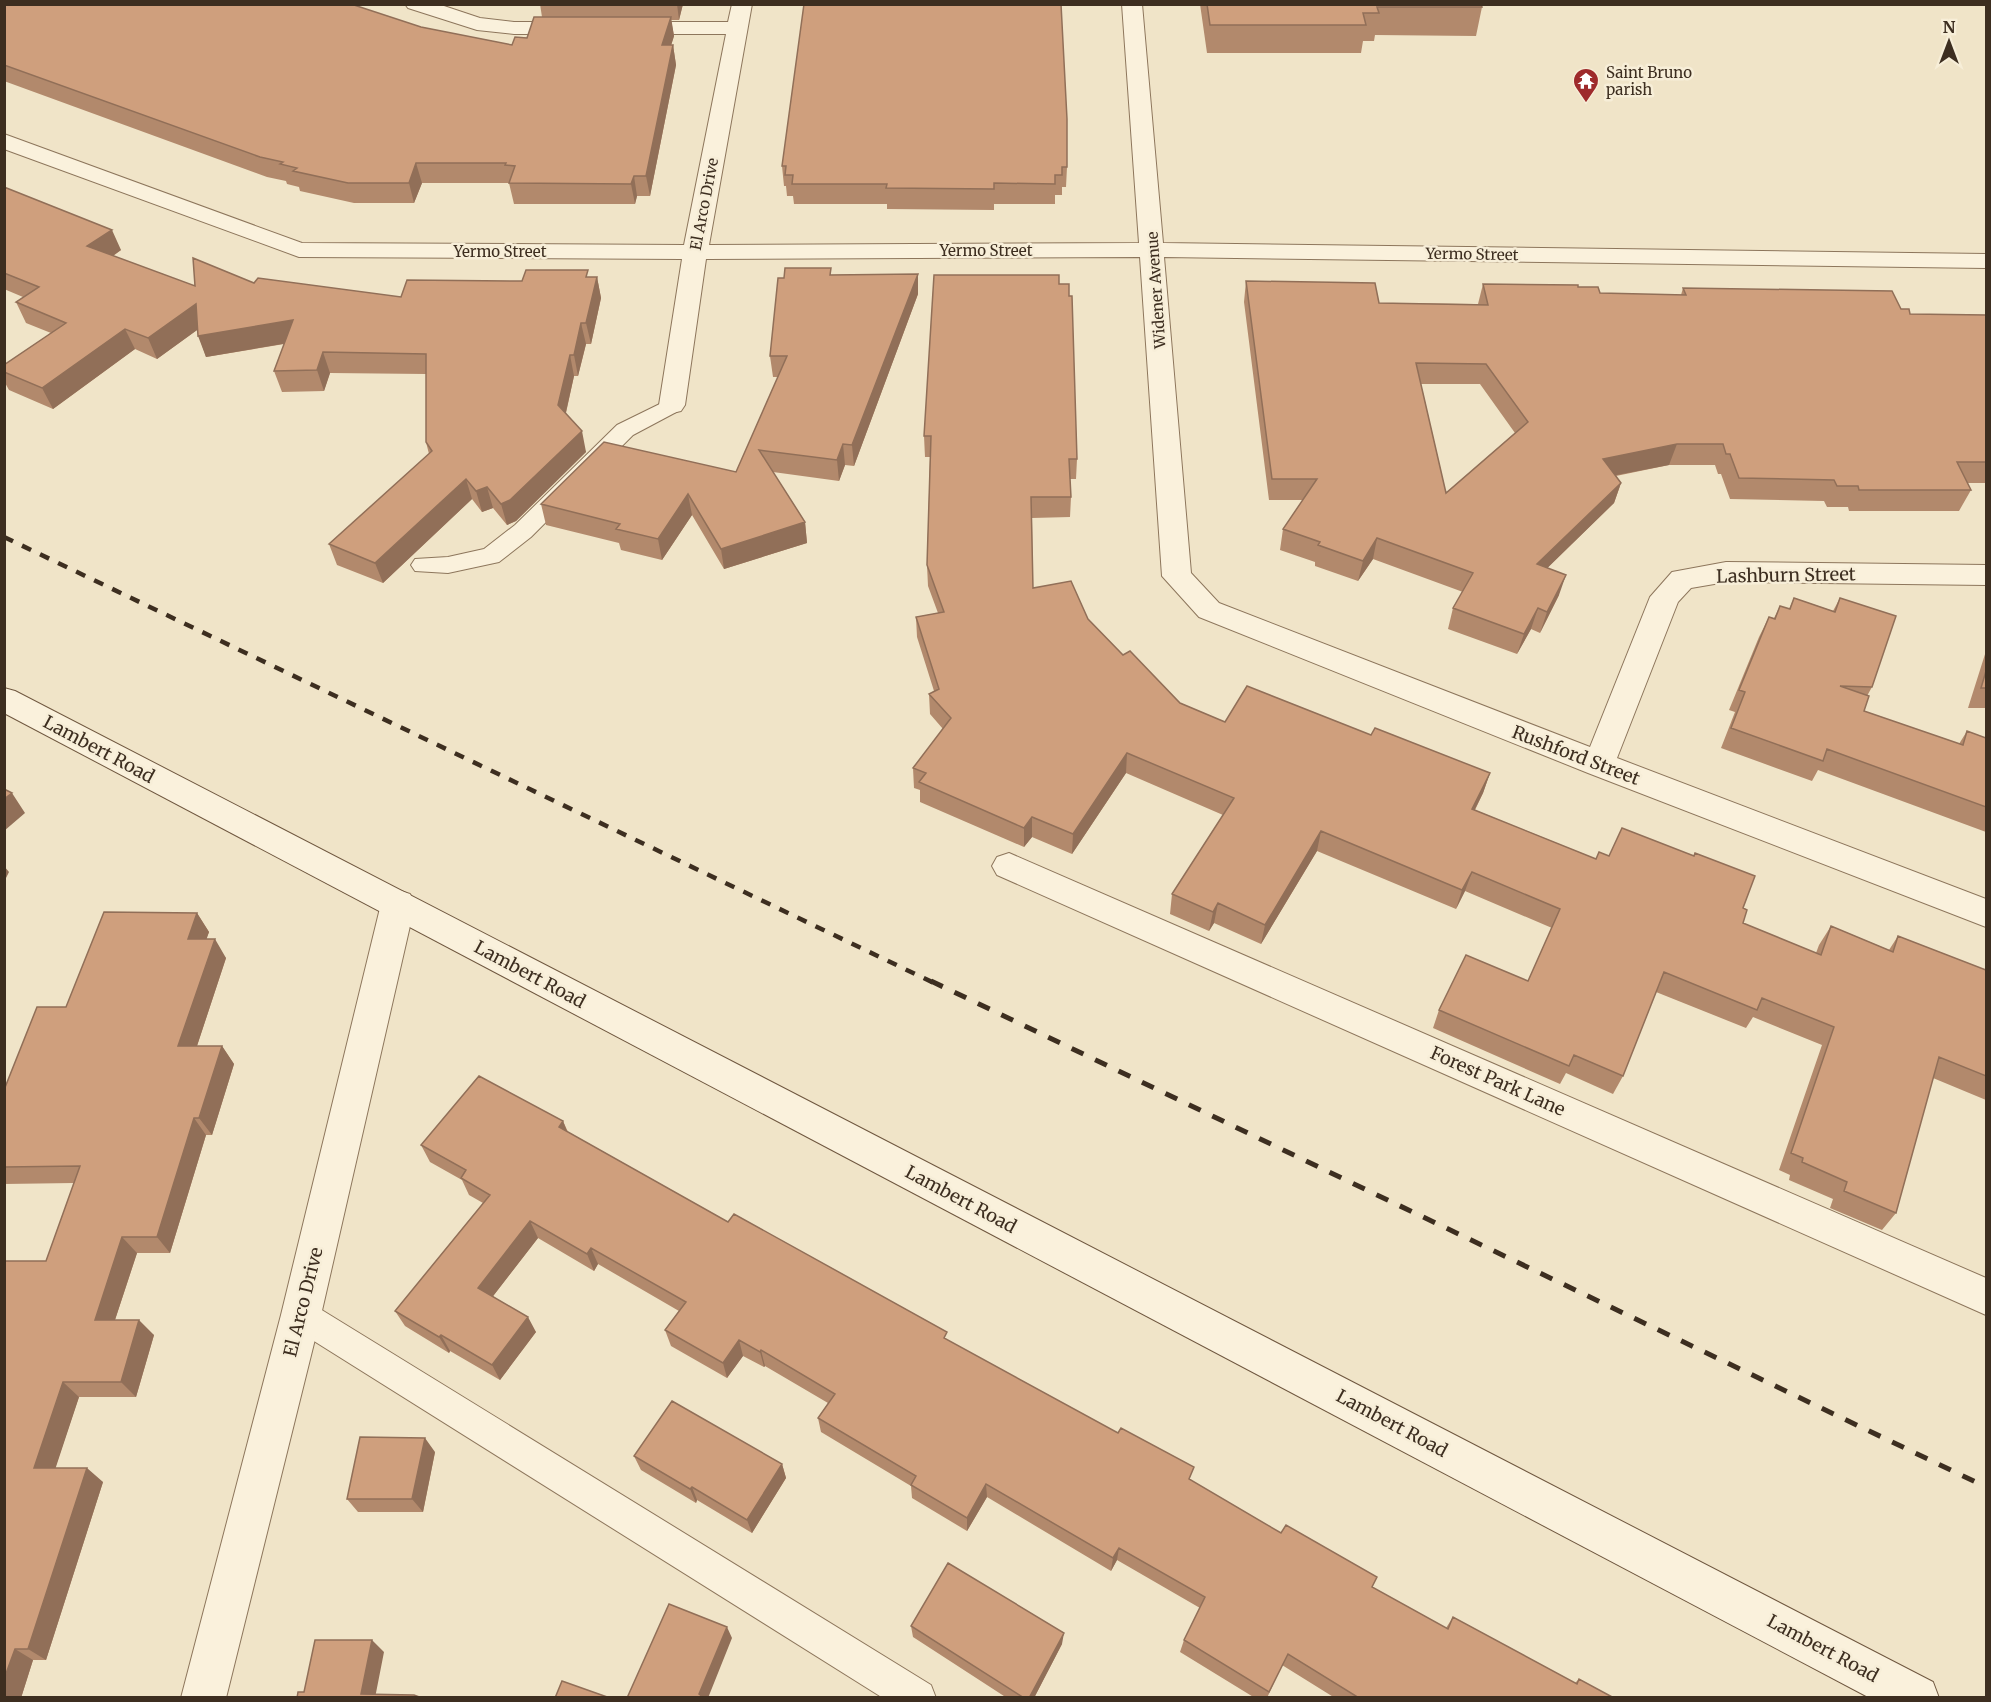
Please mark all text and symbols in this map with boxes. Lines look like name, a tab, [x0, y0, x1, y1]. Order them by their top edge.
north arrow	[1919, 12, 1979, 72]
text: N	[1943, 17, 1956, 37]
place label: Saint Bruno parish	[1606, 63, 1692, 99]
temple icon: Saint Bruno parish	[1571, 66, 1601, 104]
street label: El Arco Drive	[686, 156, 722, 252]
street label: Widener Avenue	[1142, 231, 1170, 350]
street label: Yermo Street	[938, 241, 1033, 260]
street label: Yermo Street	[452, 242, 547, 261]
street label: Yermo Street	[1424, 244, 1519, 264]
street label: Lashburn Street	[1716, 562, 1856, 588]
street label: Lambert Road	[39, 710, 159, 788]
street label: Rushford Street	[1509, 720, 1643, 790]
street label: Lambert Road	[470, 935, 590, 1013]
street label: Forest Park Lane	[1427, 1041, 1569, 1121]
street label: Lambert Road	[901, 1160, 1021, 1238]
street label: El Arco Drive	[278, 1245, 328, 1359]
street label: Lambert Road	[1332, 1384, 1452, 1462]
street label: Lambert Road	[1763, 1609, 1883, 1687]

